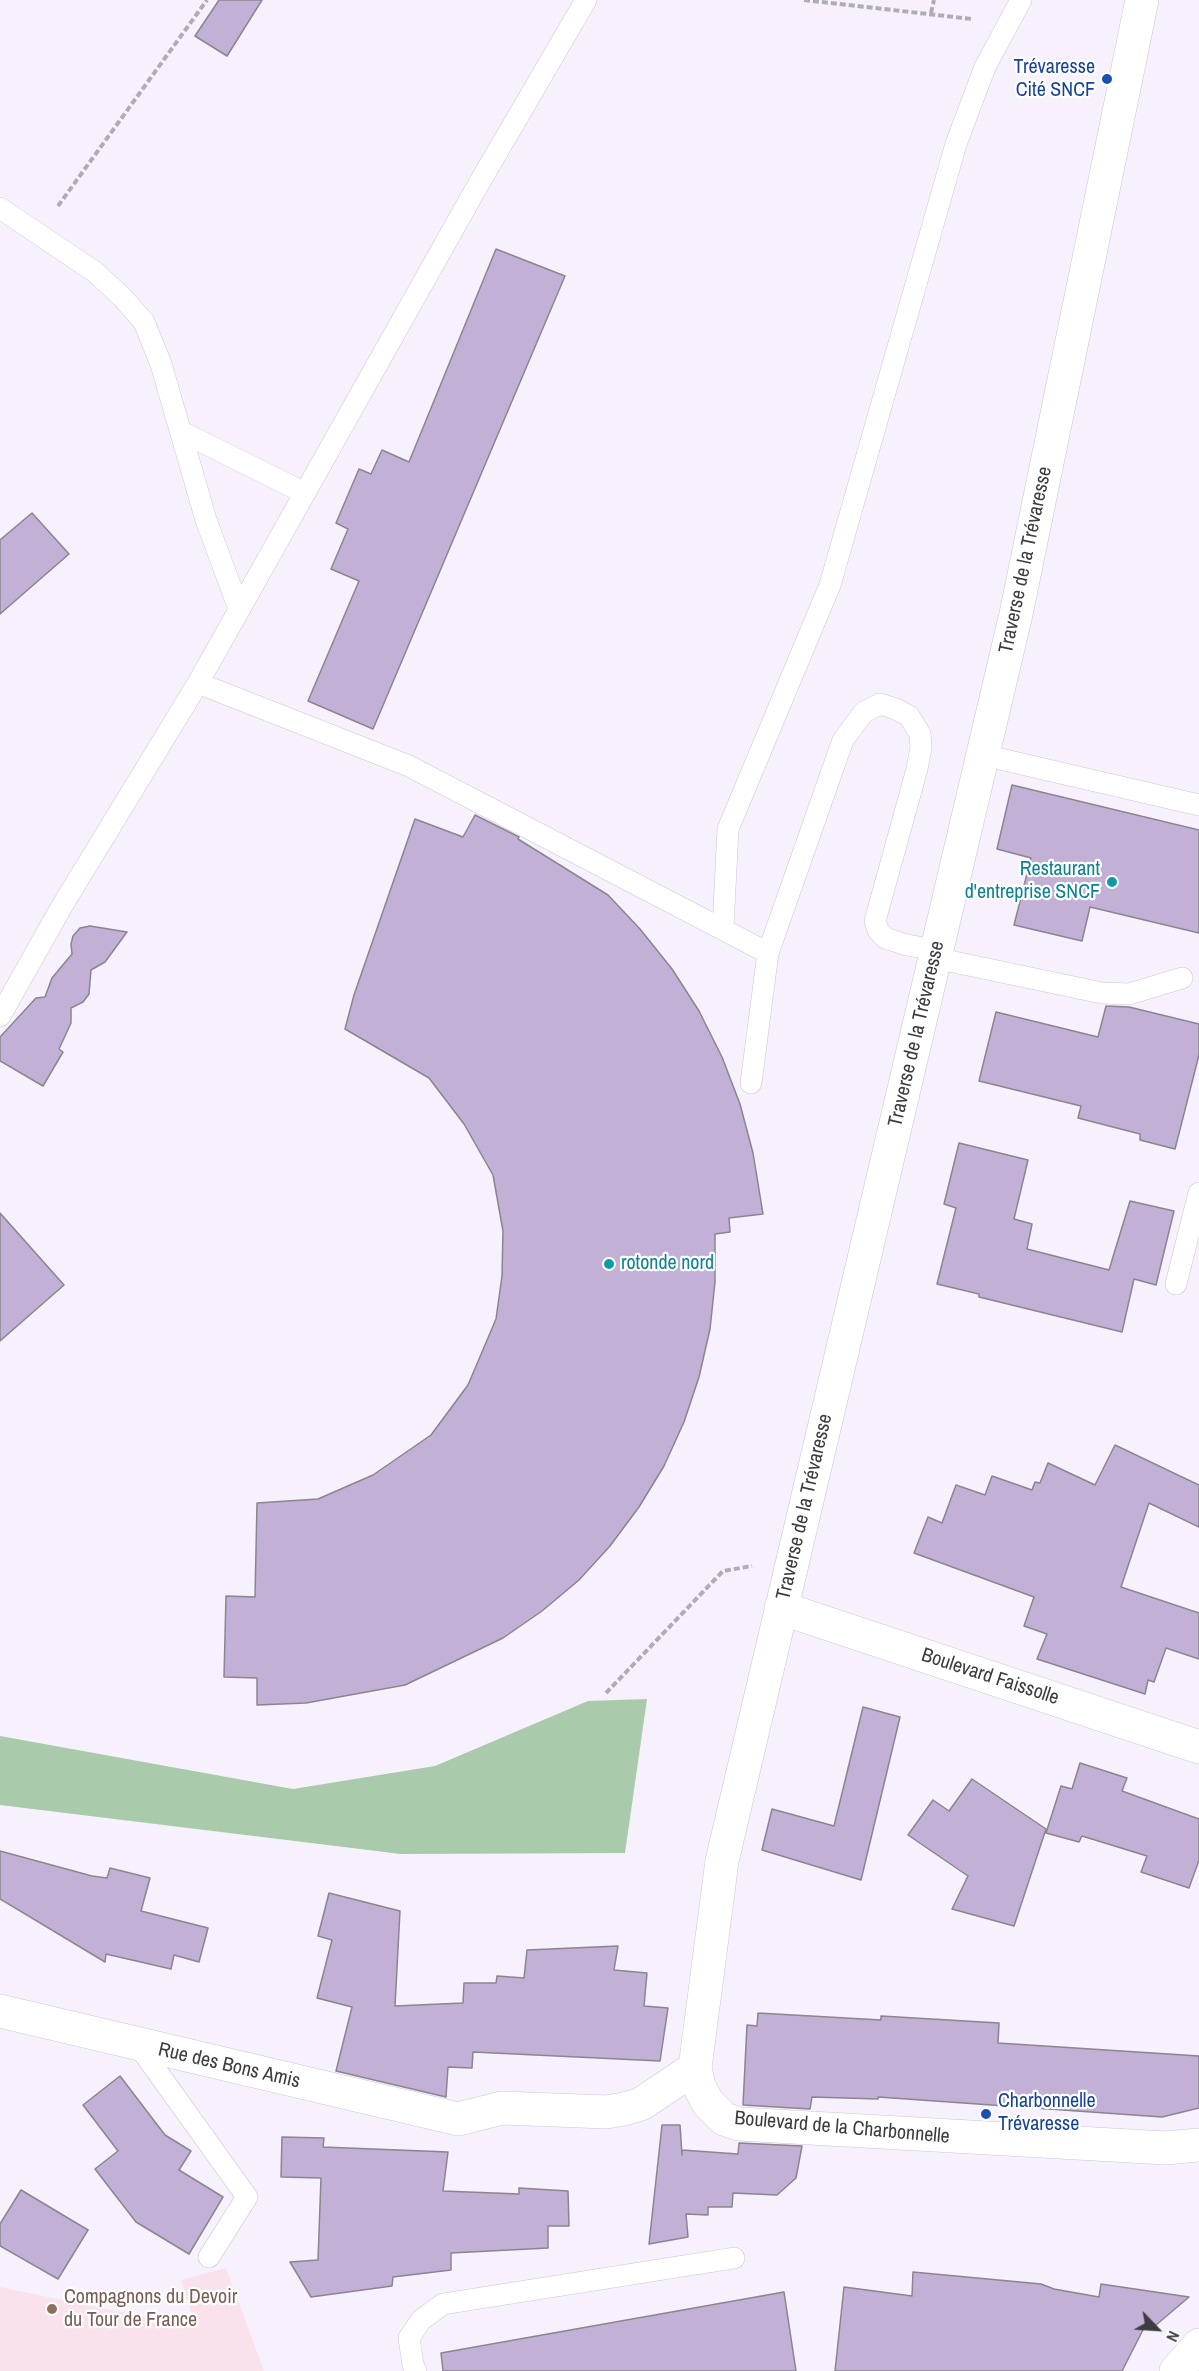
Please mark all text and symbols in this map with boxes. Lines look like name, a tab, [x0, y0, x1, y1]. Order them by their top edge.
place label: Trévaresse Cité SNCF	[1014, 56, 1095, 103]
marker: Trévaresse Cité SNCF	[1100, 72, 1114, 86]
street label: Traverse de la Trévaresse	[994, 464, 1058, 656]
place label: Restaurant d'entreprise SNCF	[965, 858, 1100, 905]
marker: Restaurant d'entreprise SNCF	[1105, 875, 1119, 889]
street label: Traverse de la Trévaresse	[884, 939, 950, 1129]
place label: rotonde nord	[621, 1252, 714, 1276]
marker: rotonde nord	[602, 1257, 616, 1271]
street label: Traverse de la Trévaresse	[772, 1412, 838, 1602]
street label: Boulevard Faissolle	[918, 1643, 1062, 1711]
street label: Rue des Bons Amis	[156, 2038, 302, 2094]
place label: Charbonnelle Trévaresse	[998, 2090, 1096, 2137]
street label: Boulevard de la Charbonnelle	[733, 2107, 951, 2149]
marker: Charbonnelle Trévaresse	[979, 2107, 993, 2121]
place label: Compagnons du Devoir du Tour de France	[64, 2286, 237, 2333]
north arrow	[1127, 2299, 1187, 2359]
marker: Compagnons du Devoir du Tour de France	[45, 2302, 59, 2316]
text: N	[1161, 2328, 1185, 2346]

